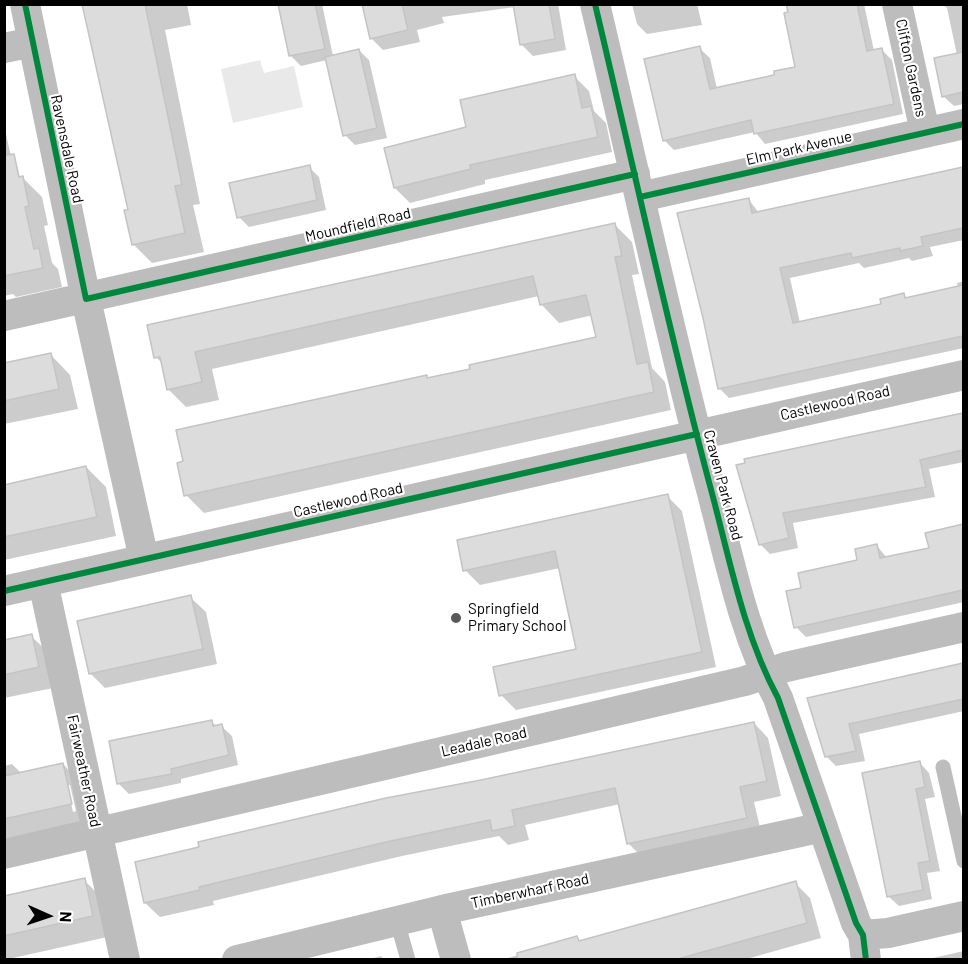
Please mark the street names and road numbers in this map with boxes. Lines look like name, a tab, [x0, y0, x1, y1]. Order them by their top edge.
street label: Clifton Gardens	[892, 17, 930, 119]
street label: Ravensdale Road	[47, 93, 87, 205]
street label: Elm Park Avenue	[744, 127, 854, 169]
street label: Moundfield Road	[303, 204, 413, 246]
street label: Castlewood Road	[778, 382, 892, 424]
street label: Craven Park Road	[700, 428, 746, 542]
street label: Castlewood Road	[291, 479, 405, 521]
street label: Fairweather Road	[63, 713, 105, 829]
street label: Leadale Road	[439, 723, 529, 761]
street label: Timberwharf Road	[469, 870, 591, 912]

